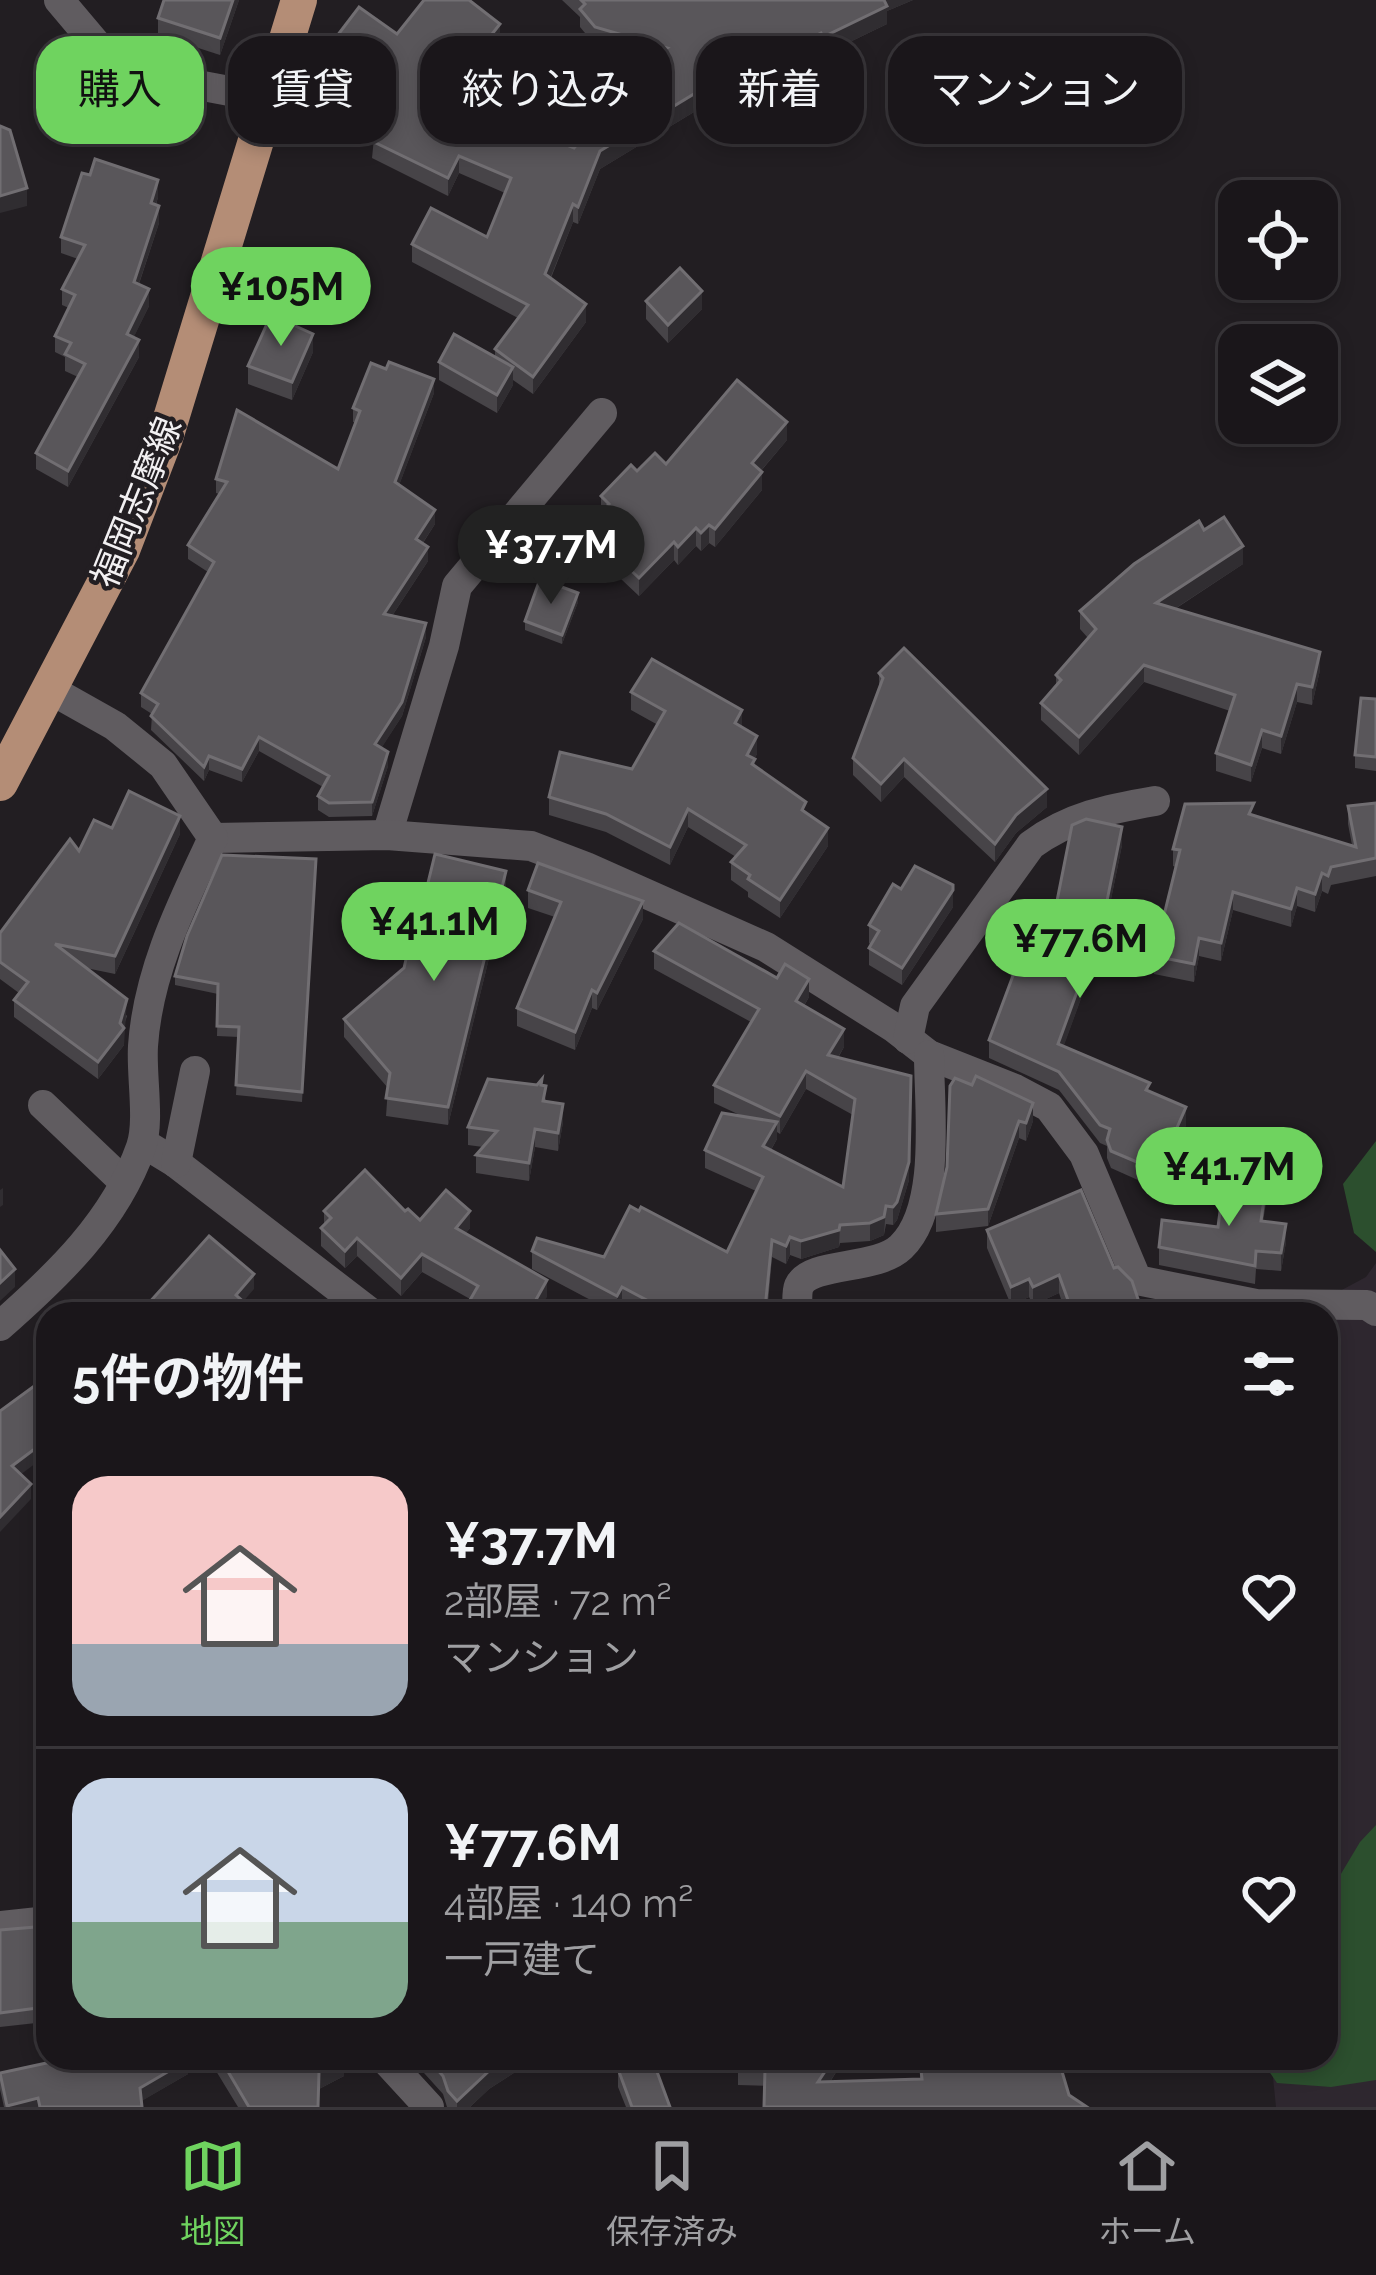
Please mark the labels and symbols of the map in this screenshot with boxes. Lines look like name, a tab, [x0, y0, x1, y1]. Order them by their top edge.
pin: ¥105M	[197, 247, 365, 349]
street label: 福岡志摩線	[83, 411, 189, 593]
pin: ¥37.7M	[453, 505, 649, 607]
pin: ¥41.1M	[336, 882, 532, 984]
pin: ¥77.6M	[982, 899, 1178, 1001]
pin: ¥41.7M	[1131, 1127, 1327, 1229]

